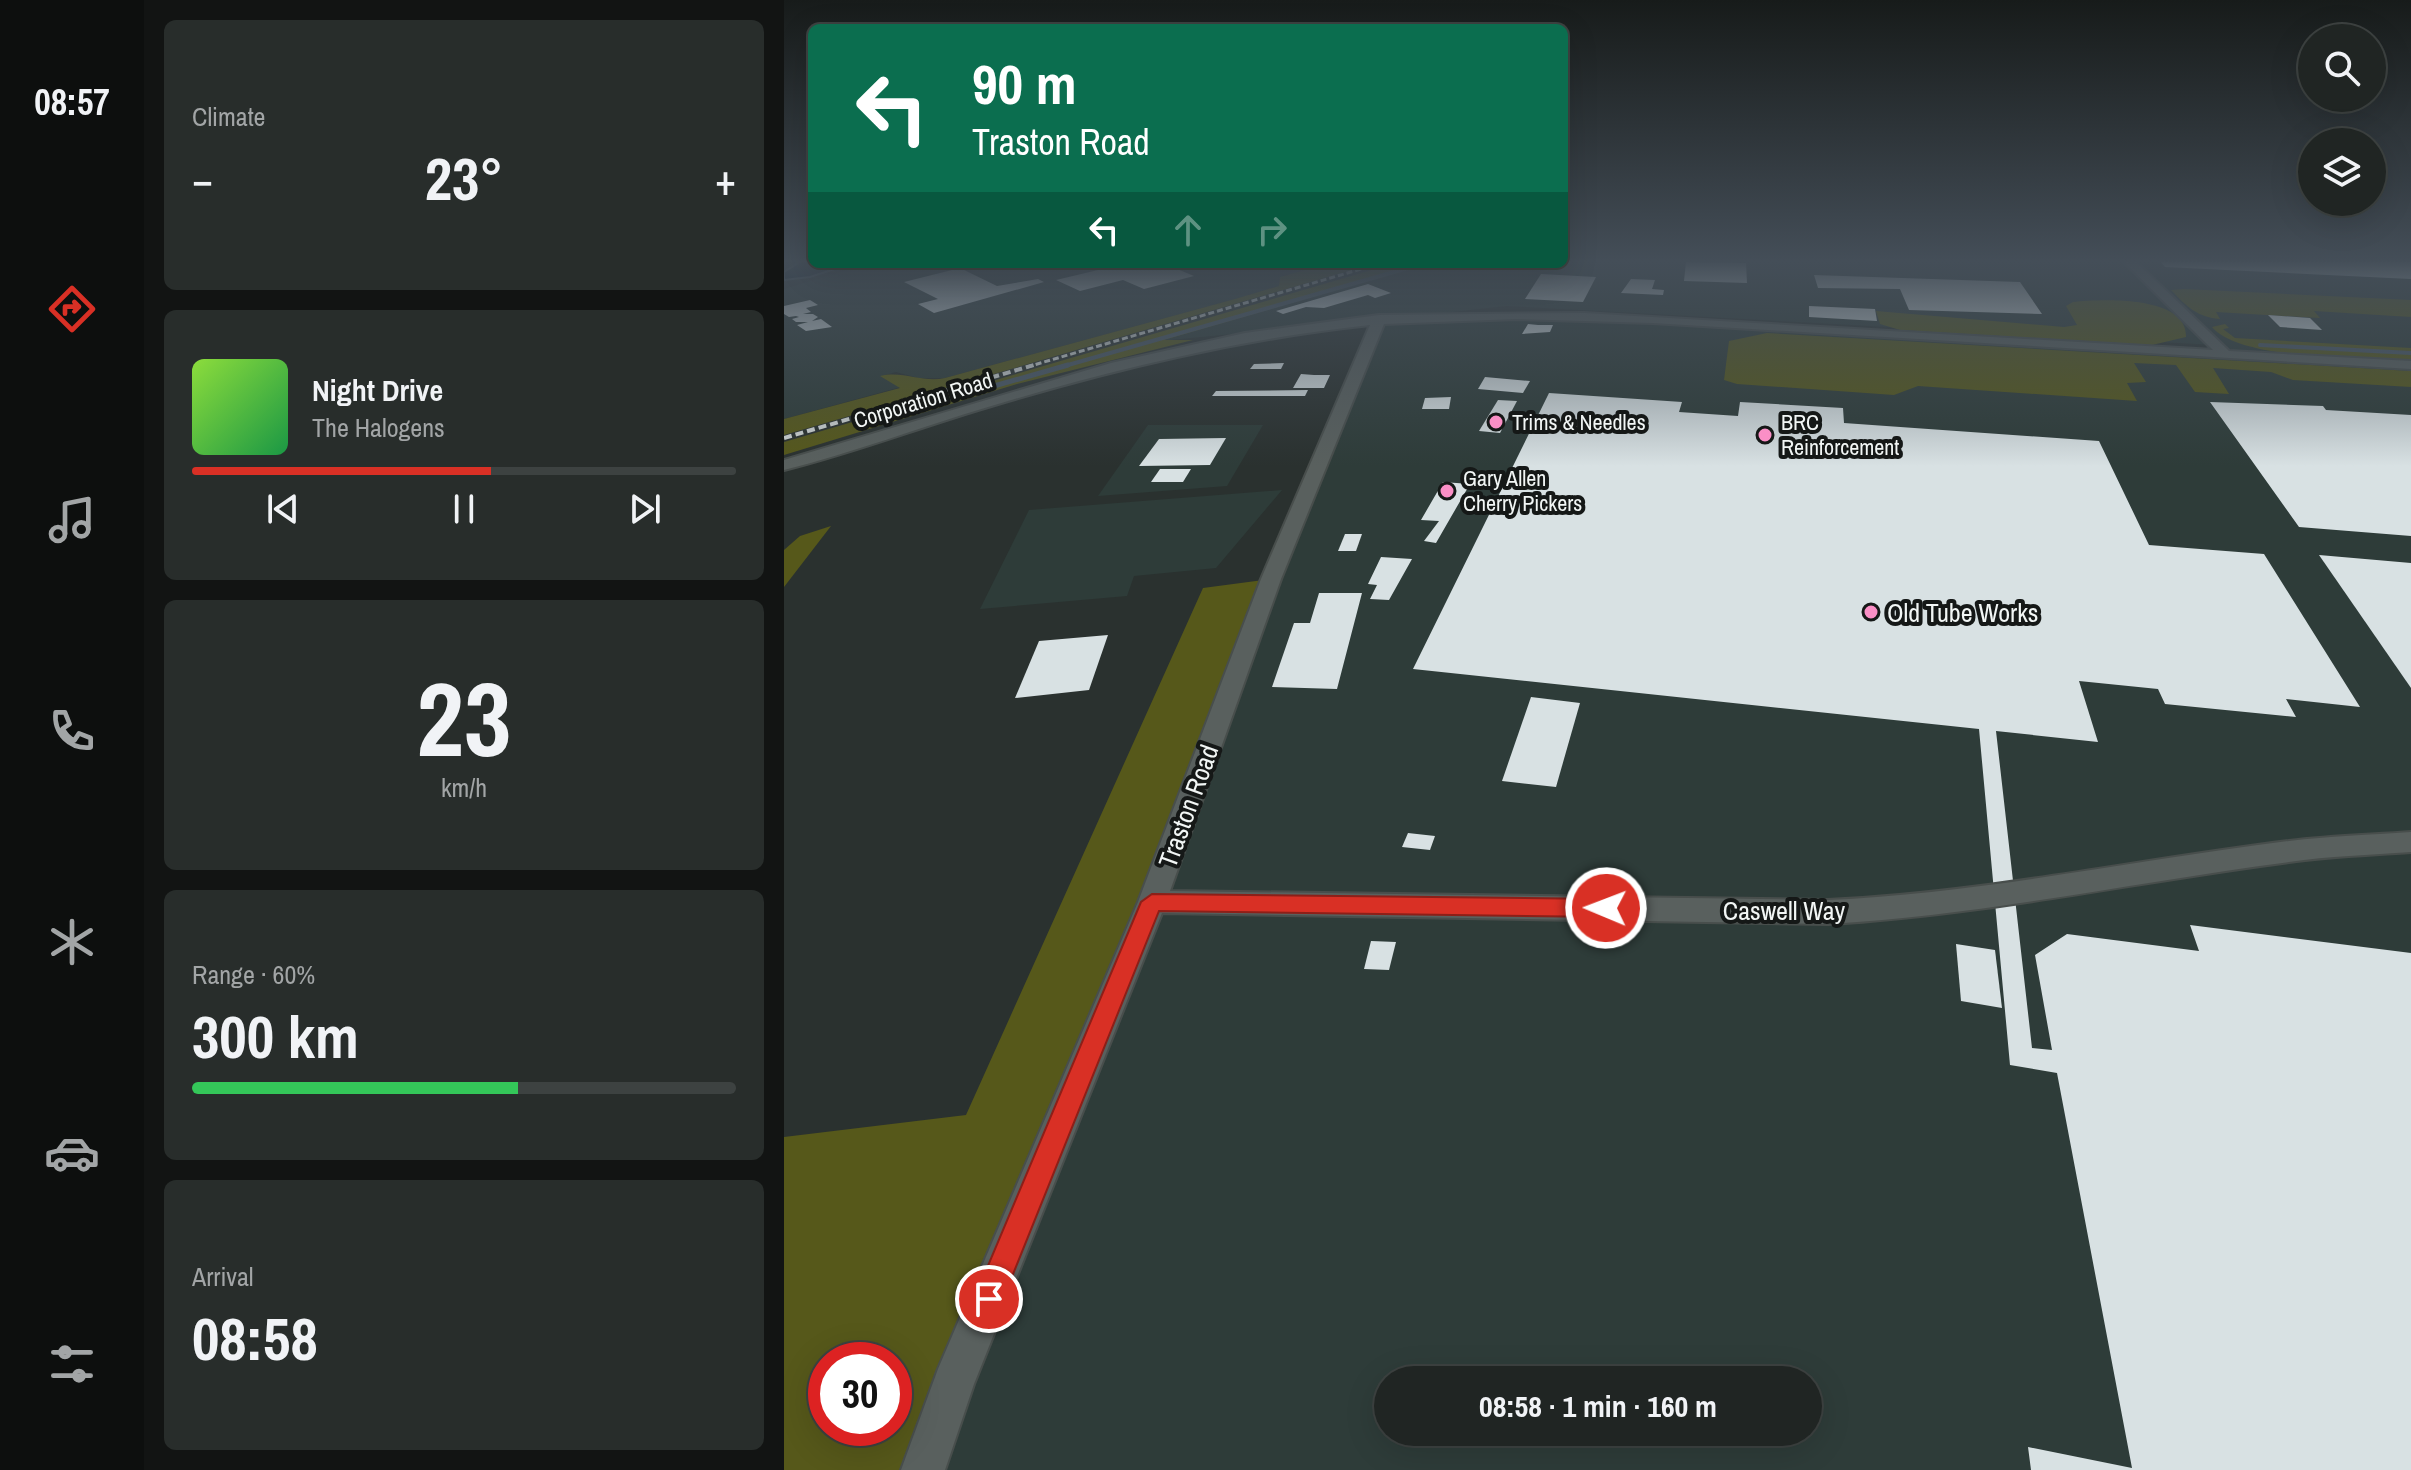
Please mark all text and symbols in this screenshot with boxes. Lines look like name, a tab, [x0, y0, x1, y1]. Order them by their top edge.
map controls	[2298, 24, 2386, 216]
button: search	[2298, 24, 2386, 112]
text: 90 m	[972, 46, 1077, 121]
icon: left	[840, 56, 944, 160]
text: 08:57	[34, 78, 110, 126]
text: Climate	[192, 99, 265, 134]
text: Traston Road	[972, 118, 1150, 166]
button: layers	[2298, 128, 2386, 216]
text: 23°	[425, 138, 503, 219]
text: −	[192, 149, 213, 209]
text: +	[715, 149, 736, 209]
icon: left	[1082, 208, 1126, 252]
icon: ahead	[1166, 208, 1210, 252]
icon: right	[1250, 208, 1294, 252]
icon: directions	[44, 281, 100, 337]
street label: Corporation Road	[850, 365, 996, 435]
text: Night Drive	[312, 370, 443, 410]
place label: Trims & Needles	[1512, 407, 1646, 437]
place label: BRC Reinforcement	[1781, 407, 1899, 462]
text: The Halogens	[312, 410, 445, 445]
marker: Trims & Needles	[1487, 413, 1505, 431]
marker: BRC Reinforcement	[1756, 426, 1774, 444]
place label: Gary Allen Cherry Pickers	[1463, 463, 1582, 518]
marker: Gary Allen Cherry Pickers	[1438, 482, 1456, 500]
icon: previous	[261, 487, 305, 531]
icon: pause	[442, 487, 486, 531]
icon: next	[623, 487, 667, 531]
icon: music	[44, 492, 100, 548]
place label: Old Tube Works	[1887, 595, 2038, 630]
marker: Old Tube Works	[1862, 603, 1880, 621]
text: 23	[417, 648, 511, 788]
icon: phone	[44, 703, 100, 759]
street label: Traston Road	[1150, 740, 1226, 872]
text: km/h	[441, 770, 487, 805]
position arrow	[1564, 866, 1648, 950]
street label: Caswell Way	[1723, 893, 1846, 928]
icon: climate	[44, 914, 100, 970]
text: Range · 60%	[192, 957, 315, 992]
text: 300 km	[192, 996, 359, 1077]
icon: car	[44, 1125, 100, 1181]
text: Arrival	[192, 1259, 254, 1294]
pin	[955, 1265, 1023, 1333]
icon: arrive	[967, 1277, 1011, 1321]
text: 08:58	[192, 1298, 318, 1379]
icon: filters	[44, 1336, 100, 1392]
speed limit sign: 30	[808, 1342, 912, 1446]
text: 08:58 · 1 min · 160 m	[1479, 1386, 1717, 1426]

